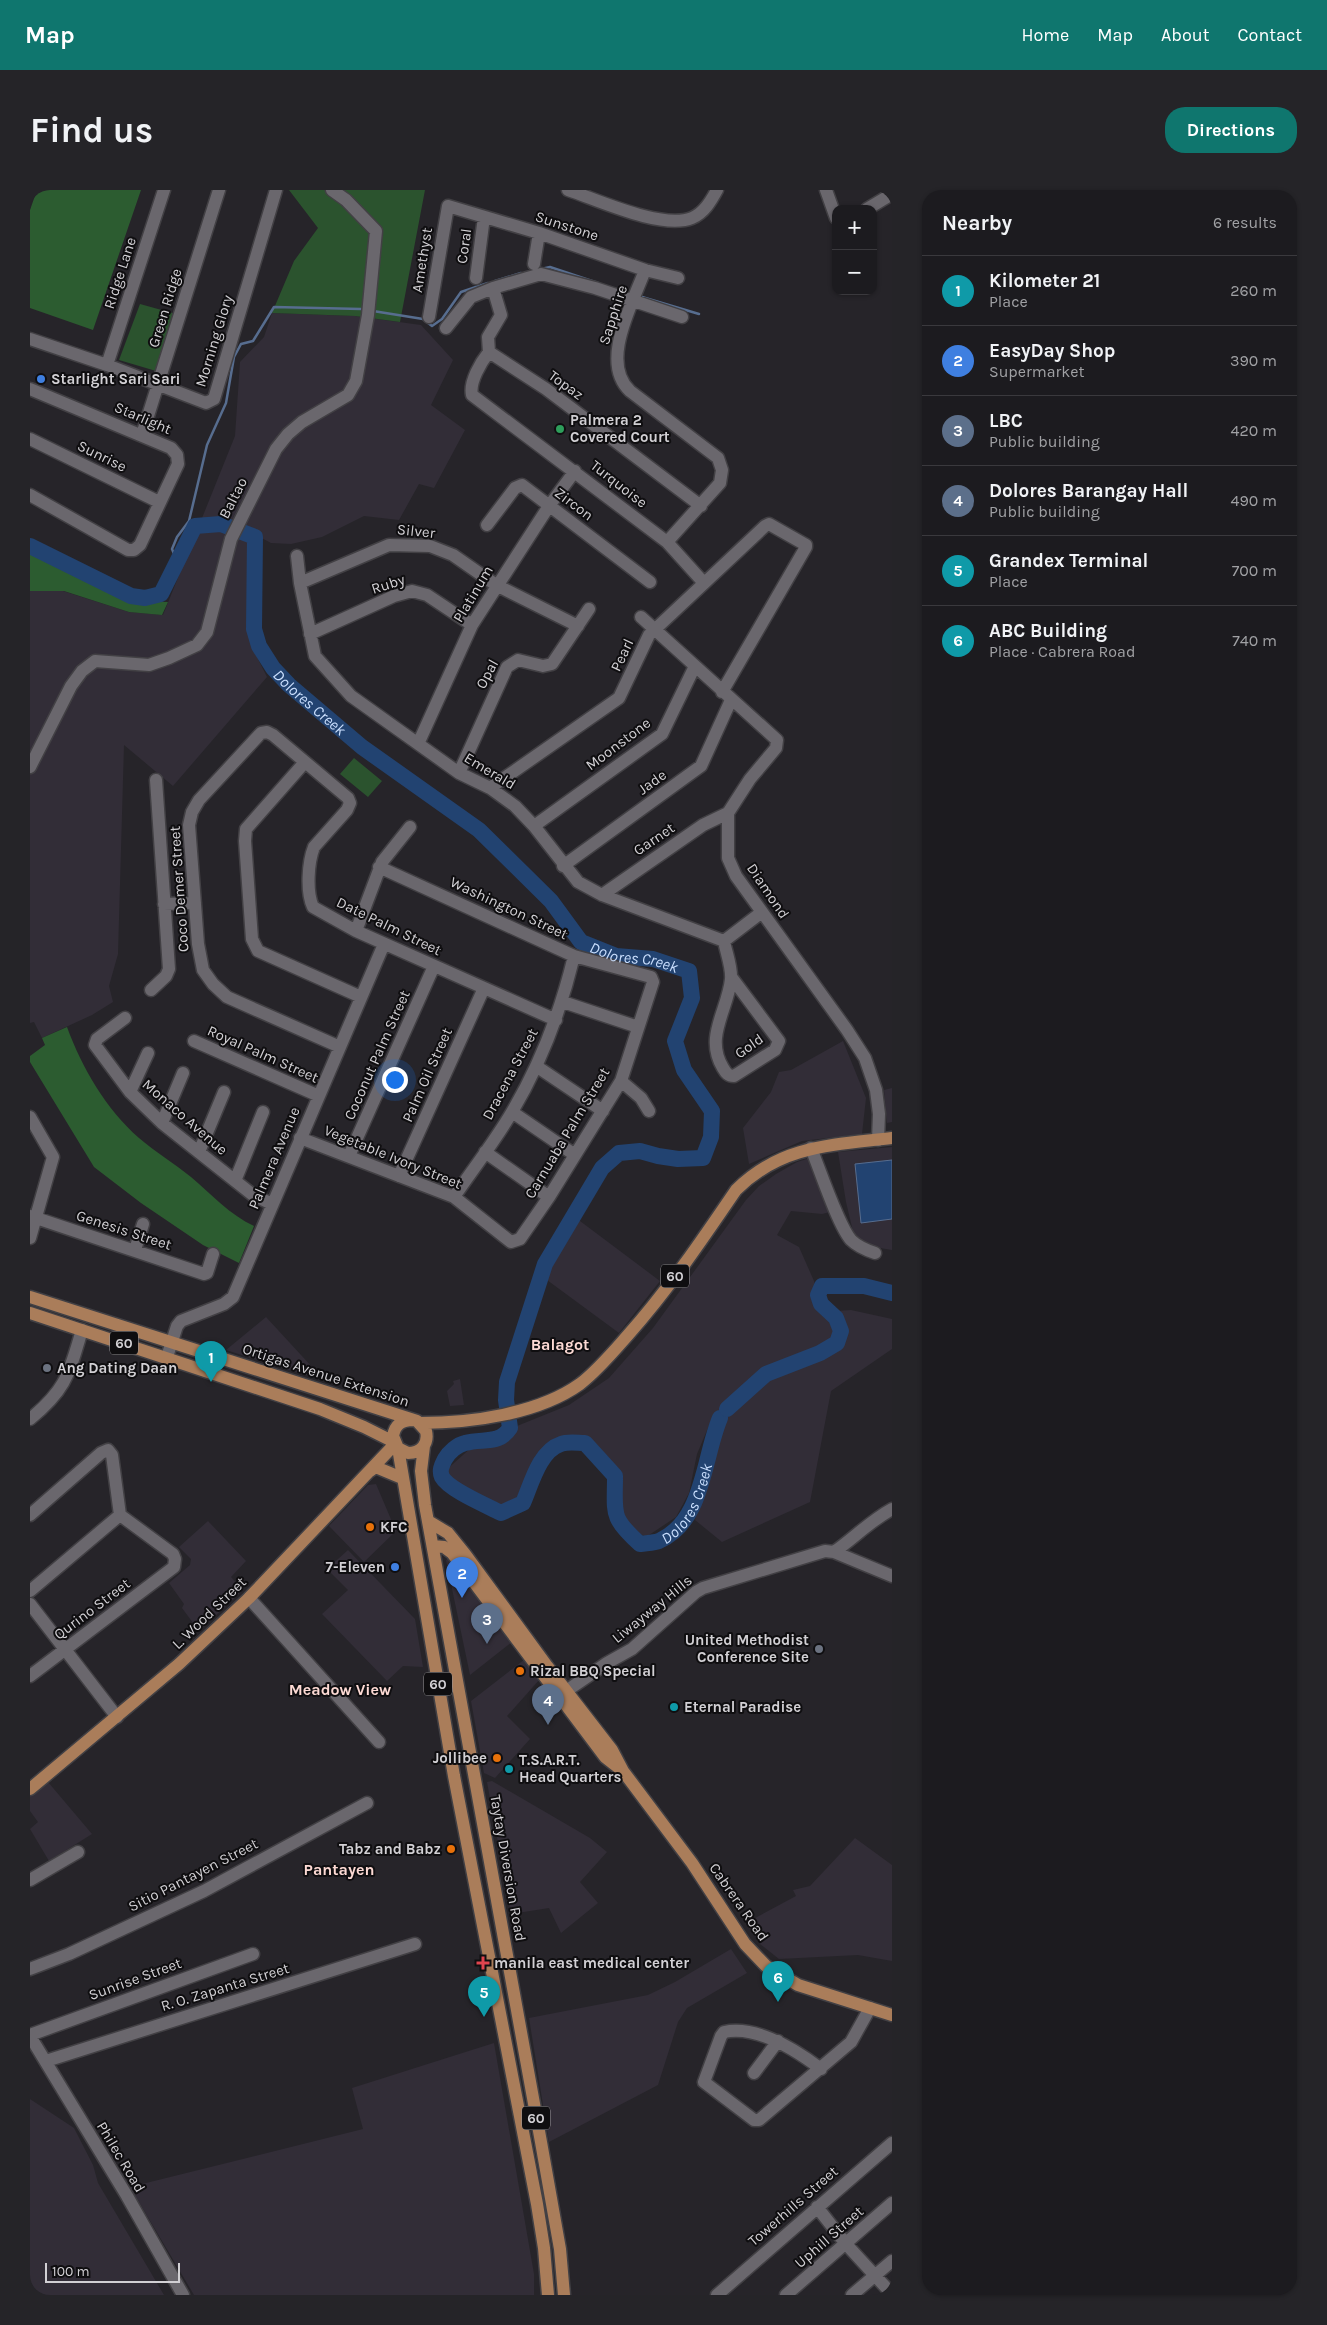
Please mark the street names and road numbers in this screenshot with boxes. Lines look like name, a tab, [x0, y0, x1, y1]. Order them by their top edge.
street label: Sunstone	[533, 207, 601, 245]
street label: Amethyst	[408, 226, 436, 294]
street label: Coral	[453, 227, 475, 265]
street label: Ridge Lane	[100, 235, 140, 311]
street label: Green Ridge	[144, 266, 186, 350]
street label: Sapphire	[595, 283, 631, 347]
street label: Morning Glory	[191, 293, 237, 389]
street label: Topaz	[545, 366, 587, 404]
street label: Starlight	[112, 398, 175, 438]
street label: Sunrise	[74, 436, 130, 476]
street label: Turquoise	[587, 456, 651, 512]
street label: Baltao	[215, 474, 251, 522]
street label: Zircon	[551, 484, 597, 524]
street label: Silver	[396, 520, 437, 542]
street label: Platinum	[449, 562, 497, 626]
street label: Ruby	[369, 570, 407, 598]
street label: Pearl	[607, 636, 637, 674]
street label: Opal	[472, 656, 502, 692]
street label: Moonstone	[582, 714, 654, 774]
street label: Emerald	[461, 749, 519, 793]
street label: Jade	[634, 766, 670, 798]
street label: Garnet	[630, 819, 678, 859]
street label: Coco Demer Street	[166, 825, 192, 953]
street label: Diamond	[743, 860, 793, 922]
street label: Washington Street	[447, 873, 571, 943]
street label: Date Palm Street	[334, 893, 445, 959]
street label: Coconut Palm Street	[340, 987, 414, 1123]
street label: Royal Palm Street	[205, 1021, 322, 1087]
street label: Palm Oil Street	[398, 1025, 456, 1125]
street label: Dracena Street	[478, 1025, 542, 1123]
street label: Gold	[731, 1030, 767, 1062]
street label: Carnuaba Palm Street	[521, 1064, 613, 1202]
street label: Monaco Avenue	[139, 1075, 231, 1159]
street label: Palmera Avenue	[244, 1104, 304, 1212]
street label: Vegetable Ivory Street	[321, 1121, 465, 1193]
street label: Genesis Street	[74, 1206, 174, 1254]
road number: 60	[661, 1264, 689, 1288]
road number: 60	[110, 1332, 138, 1354]
street label: Ortigas Avenue Extension	[240, 1339, 412, 1411]
street label: Liwayway Hills	[608, 1571, 696, 1647]
street label: L. Wood Street	[168, 1573, 250, 1653]
street label: Qurino Street	[50, 1574, 134, 1643]
road number: 60	[424, 1672, 452, 1696]
street label: Taytay Diversion Road	[486, 1793, 530, 1943]
street label: Sitio Pantayen Street	[125, 1834, 261, 1916]
street label: Cabrera Road	[705, 1859, 773, 1945]
street label: Sunrise Street	[86, 1954, 184, 2004]
street label: R. O. Zapanta Street	[159, 1959, 292, 2015]
road number: 60	[522, 2106, 550, 2130]
street label: Philec Road	[93, 2118, 149, 2196]
street label: Towerhills Street	[744, 2162, 842, 2250]
street label: Uphill Street	[791, 2202, 867, 2272]

